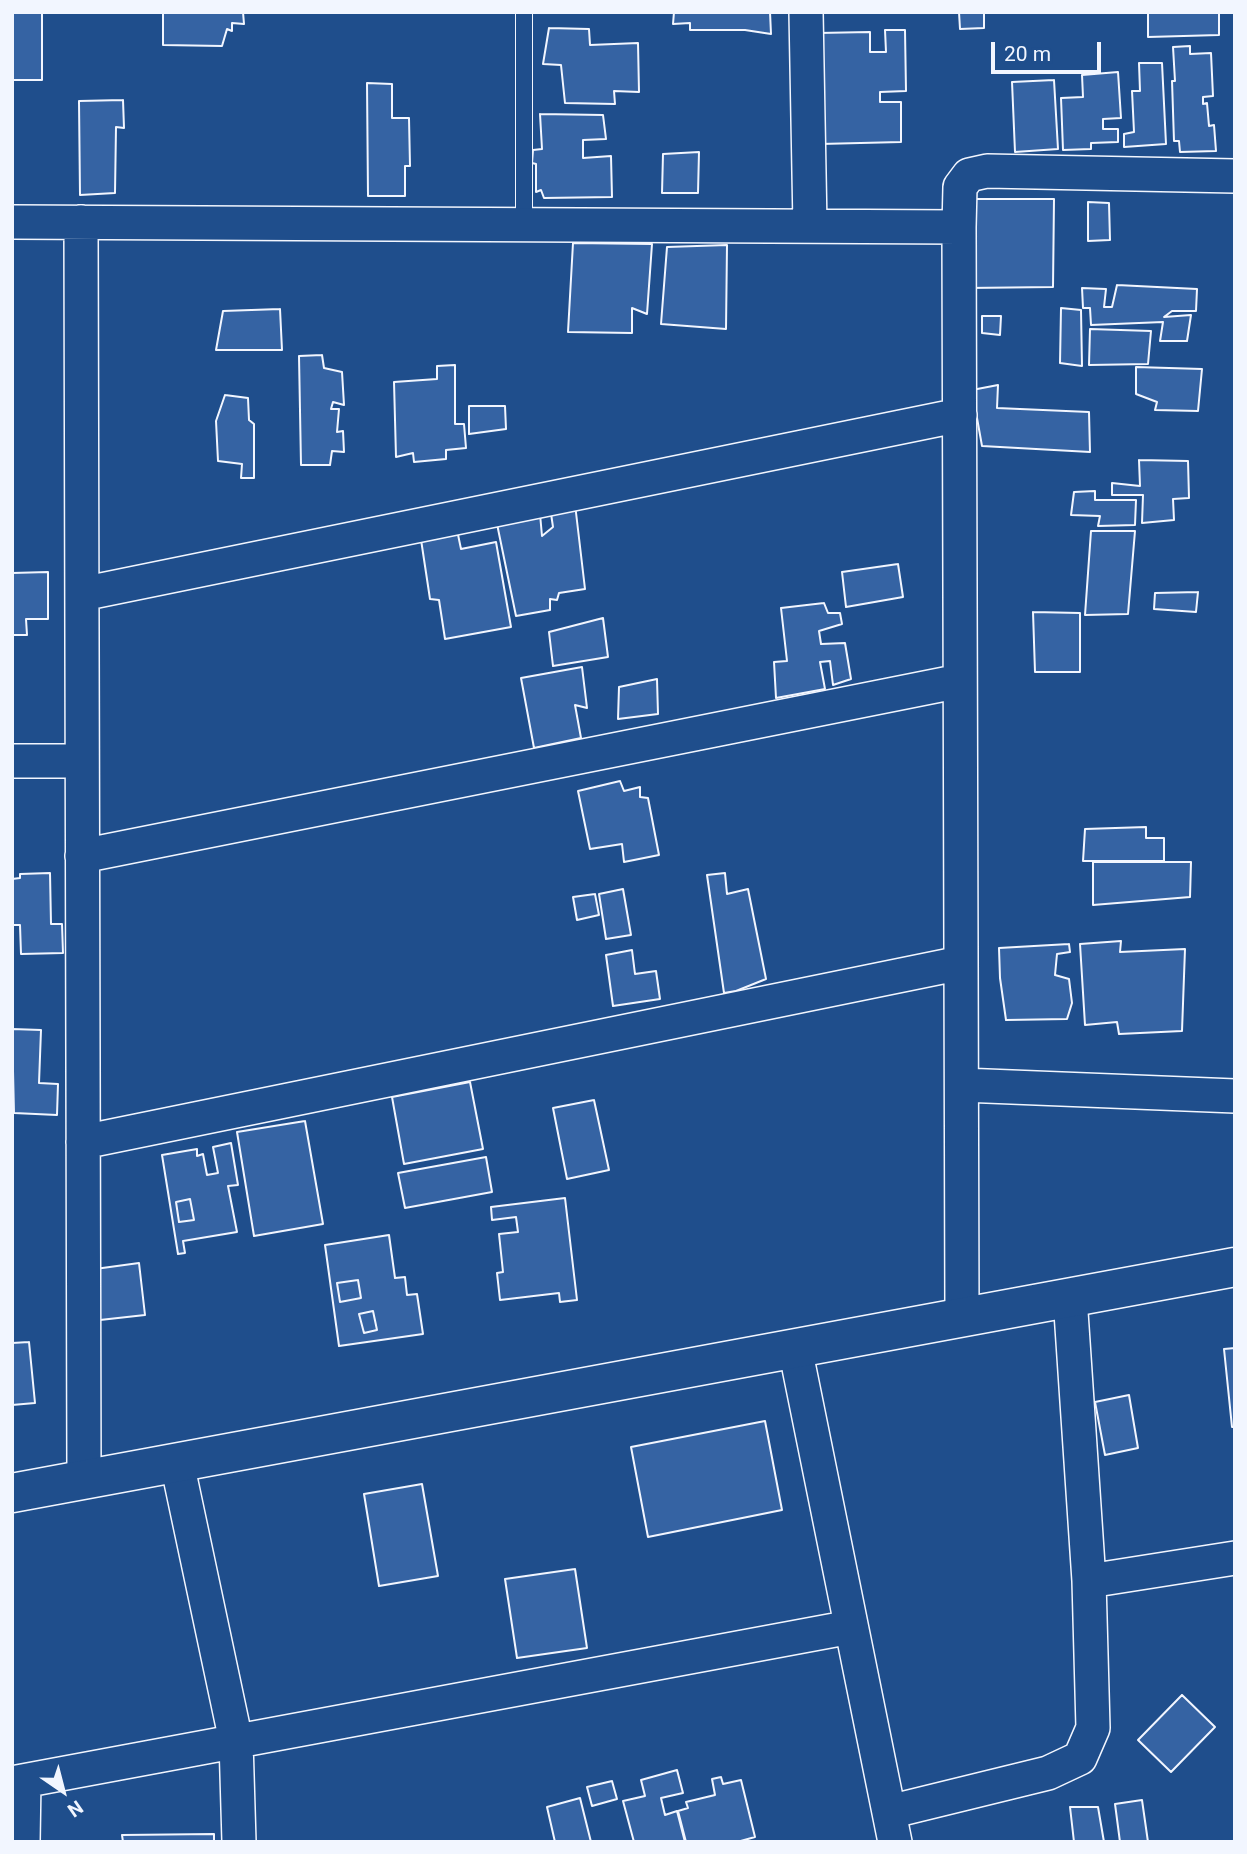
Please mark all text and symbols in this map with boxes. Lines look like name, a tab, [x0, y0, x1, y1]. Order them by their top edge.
scale bar	[995, 28, 1105, 72]
text: 20 m	[1004, 42, 1051, 66]
north arrow	[28, 1756, 98, 1826]
text: N	[63, 1795, 87, 1822]

